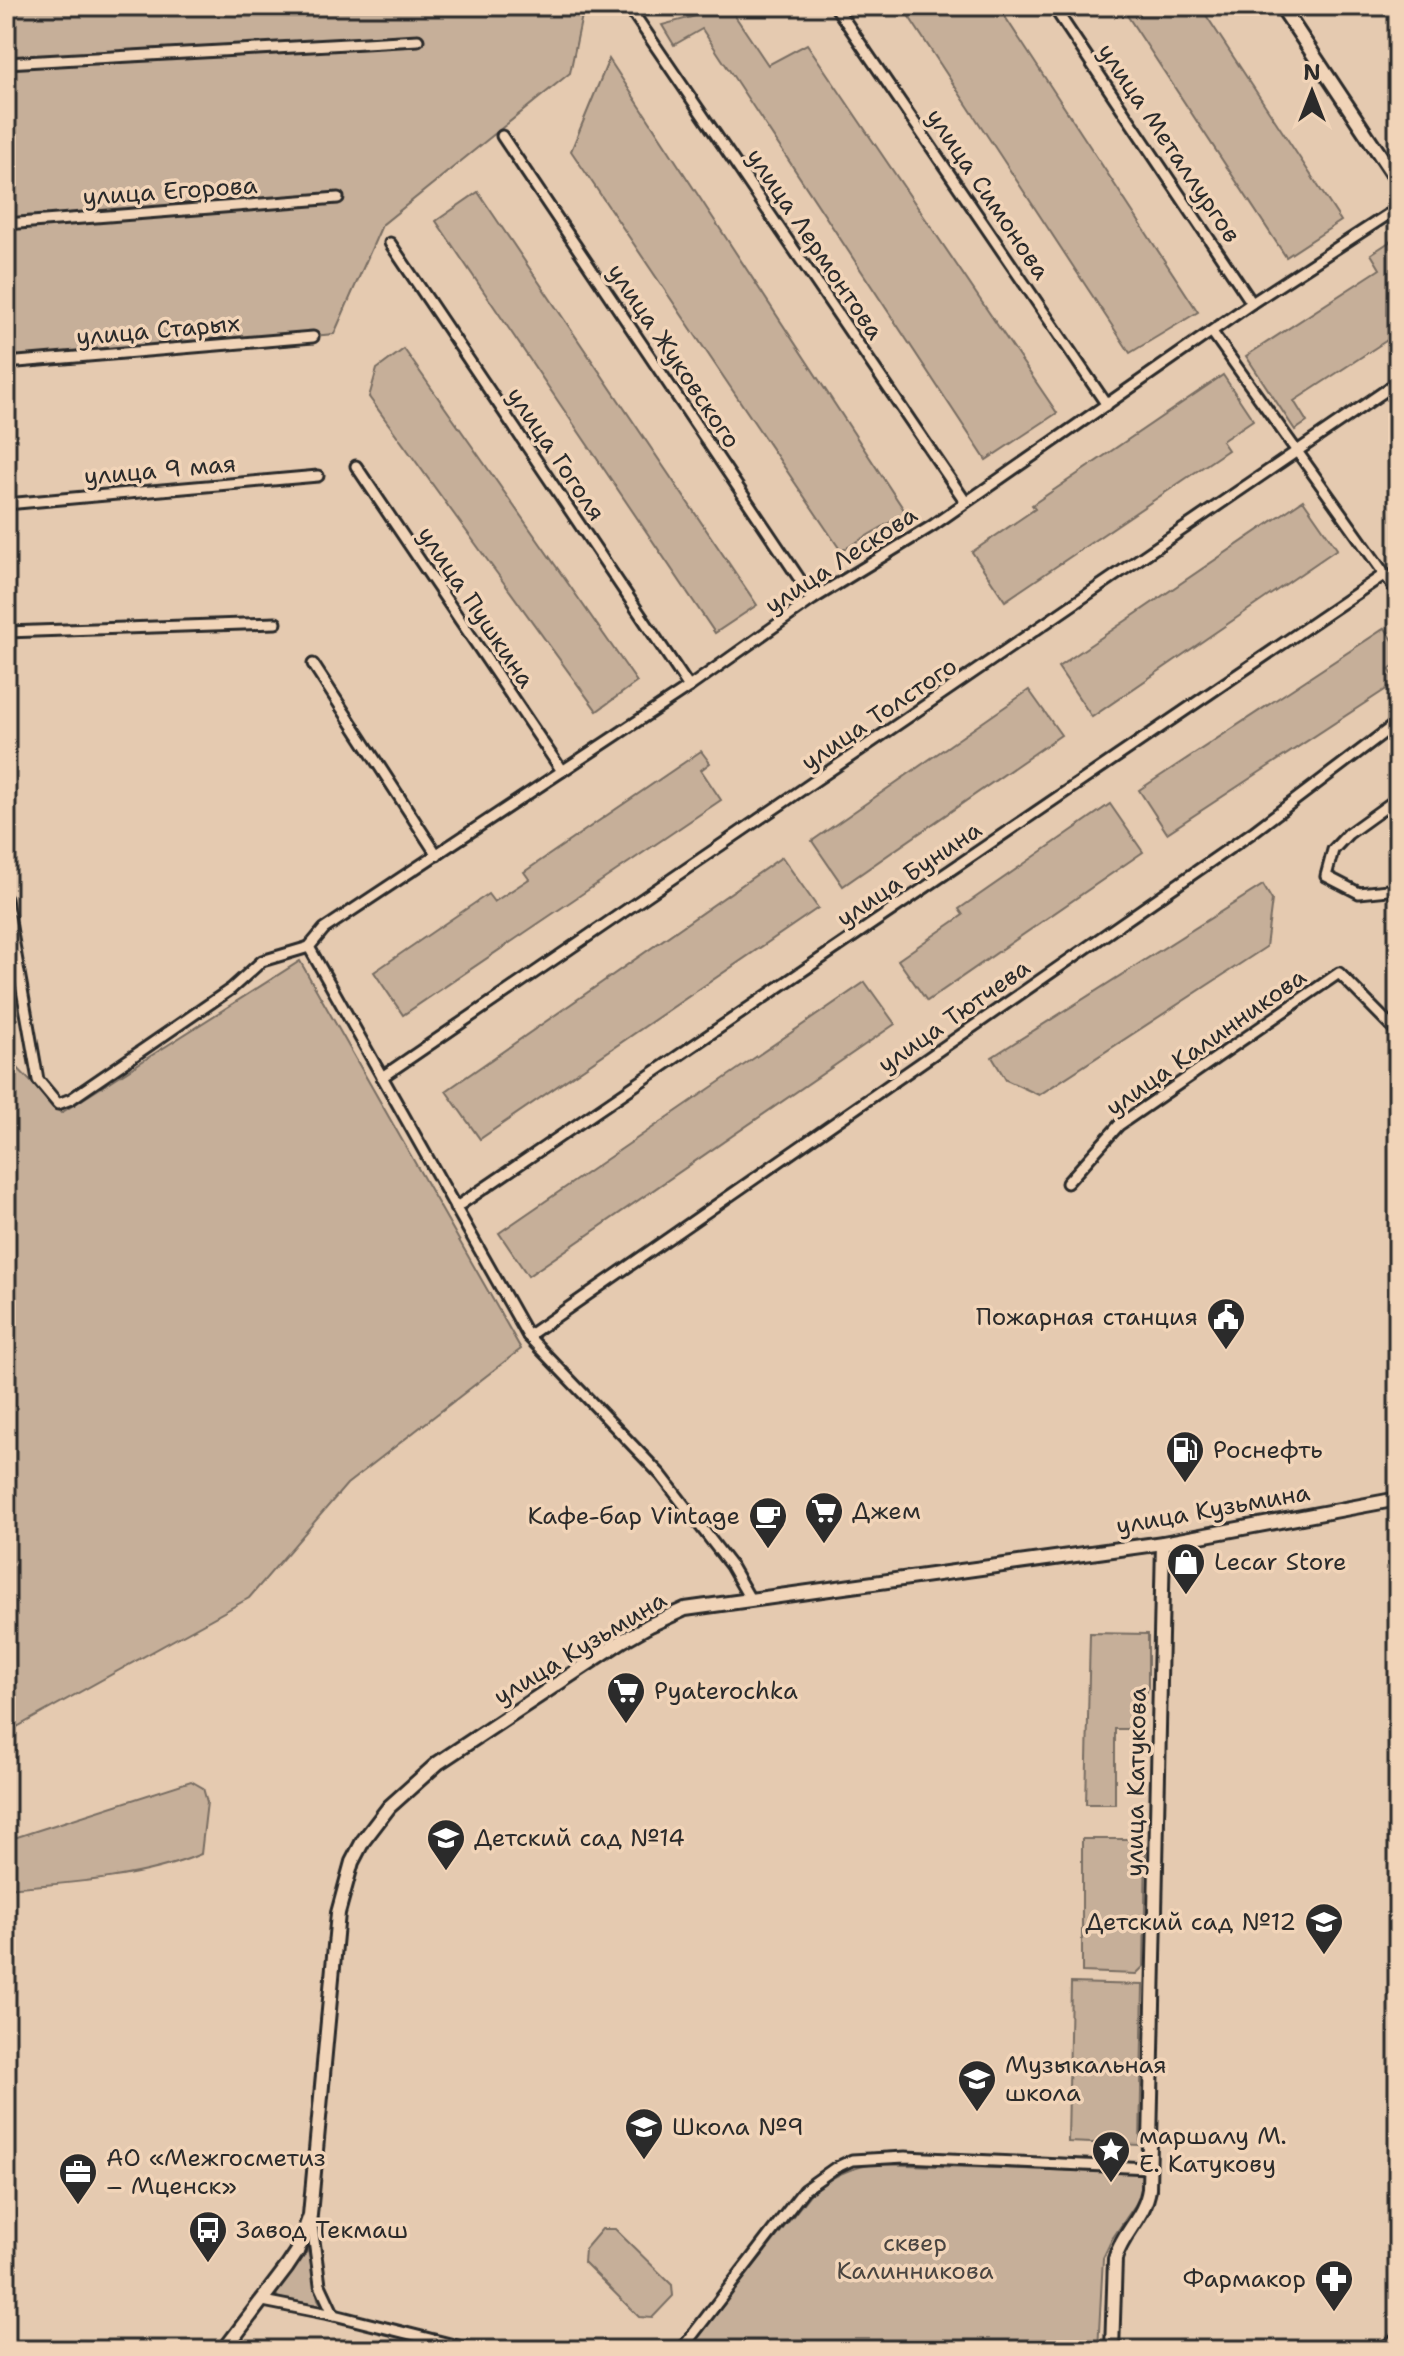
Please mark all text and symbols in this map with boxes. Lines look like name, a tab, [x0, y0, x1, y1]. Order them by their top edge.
street label: улица Металлургов	[1090, 37, 1248, 249]
north arrow	[1272, 52, 1352, 132]
text: N	[1303, 58, 1321, 87]
street label: улица Симонова	[919, 102, 1057, 286]
street label: улица Лермонтова	[739, 142, 891, 346]
street label: улица Егорова	[82, 169, 258, 213]
street label: улица Жуковского	[600, 257, 748, 455]
street label: улица Старых	[75, 307, 241, 353]
street label: улица Гоголя	[499, 381, 613, 527]
street label: улица 9 мая	[83, 447, 237, 493]
street label: улица Лескова	[759, 499, 923, 621]
street label: улица Пушкина	[410, 520, 542, 694]
street label: улица Толстого	[795, 650, 963, 778]
street label: улица Бунина	[830, 814, 988, 934]
street label: улица Тютчева	[872, 952, 1036, 1080]
street label: улица Калинникова	[1099, 961, 1313, 1123]
public building icon: Пожарная станция	[1205, 1296, 1247, 1351]
place label: Пожарная станция	[976, 1301, 1198, 1333]
fuel station icon: Роснефть	[1164, 1429, 1206, 1484]
place label: Роснефть	[1213, 1434, 1323, 1466]
street label: улица Кузьмина	[1114, 1476, 1312, 1542]
supermarket icon: Джем	[803, 1490, 845, 1545]
cafe icon: Кафе-бар Vintage	[747, 1495, 789, 1550]
place label: Джем	[852, 1495, 921, 1527]
place label: Кафе-бар Vintage	[527, 1500, 740, 1532]
shop icon: Lecar Store	[1165, 1541, 1207, 1596]
place label: Lecar Store	[1214, 1546, 1347, 1578]
street label: улица Кузьмина	[488, 1584, 672, 1712]
supermarket icon: Pyaterochka	[605, 1670, 647, 1725]
place label: Pyaterochka	[654, 1675, 798, 1707]
street label: улица Катукова	[1118, 1687, 1154, 1877]
school or university icon: Детский сад №14	[425, 1817, 467, 1872]
place label: Детский сад №14	[474, 1822, 685, 1854]
school or university icon: Детский сад №12	[1303, 1901, 1345, 1956]
place label: Детский сад №12	[1085, 1906, 1296, 1938]
place label: Музыкальная школа	[1005, 2049, 1167, 2109]
school or university icon: Музыкальная школа	[956, 2058, 998, 2113]
school or university icon: Школа №9	[623, 2106, 665, 2161]
place label: Школа №9	[672, 2111, 804, 2143]
place label: маршалу М. Е. Катукову	[1139, 2120, 1287, 2180]
place icon: маршалу М. Е. Катукову	[1090, 2129, 1132, 2184]
place label: АО «Межгосметиз – Мценск»	[106, 2142, 326, 2202]
office icon: АО «Межгосметиз – Мценск»	[57, 2151, 99, 2206]
bus stop icon: Завод Текмаш	[187, 2209, 229, 2264]
place label: Завод Текмаш	[236, 2214, 408, 2246]
park label: сквер Калинникова	[836, 2227, 994, 2287]
pharmacy icon: Фармакор	[1313, 2258, 1355, 2313]
place label: Фармакор	[1183, 2263, 1306, 2295]

